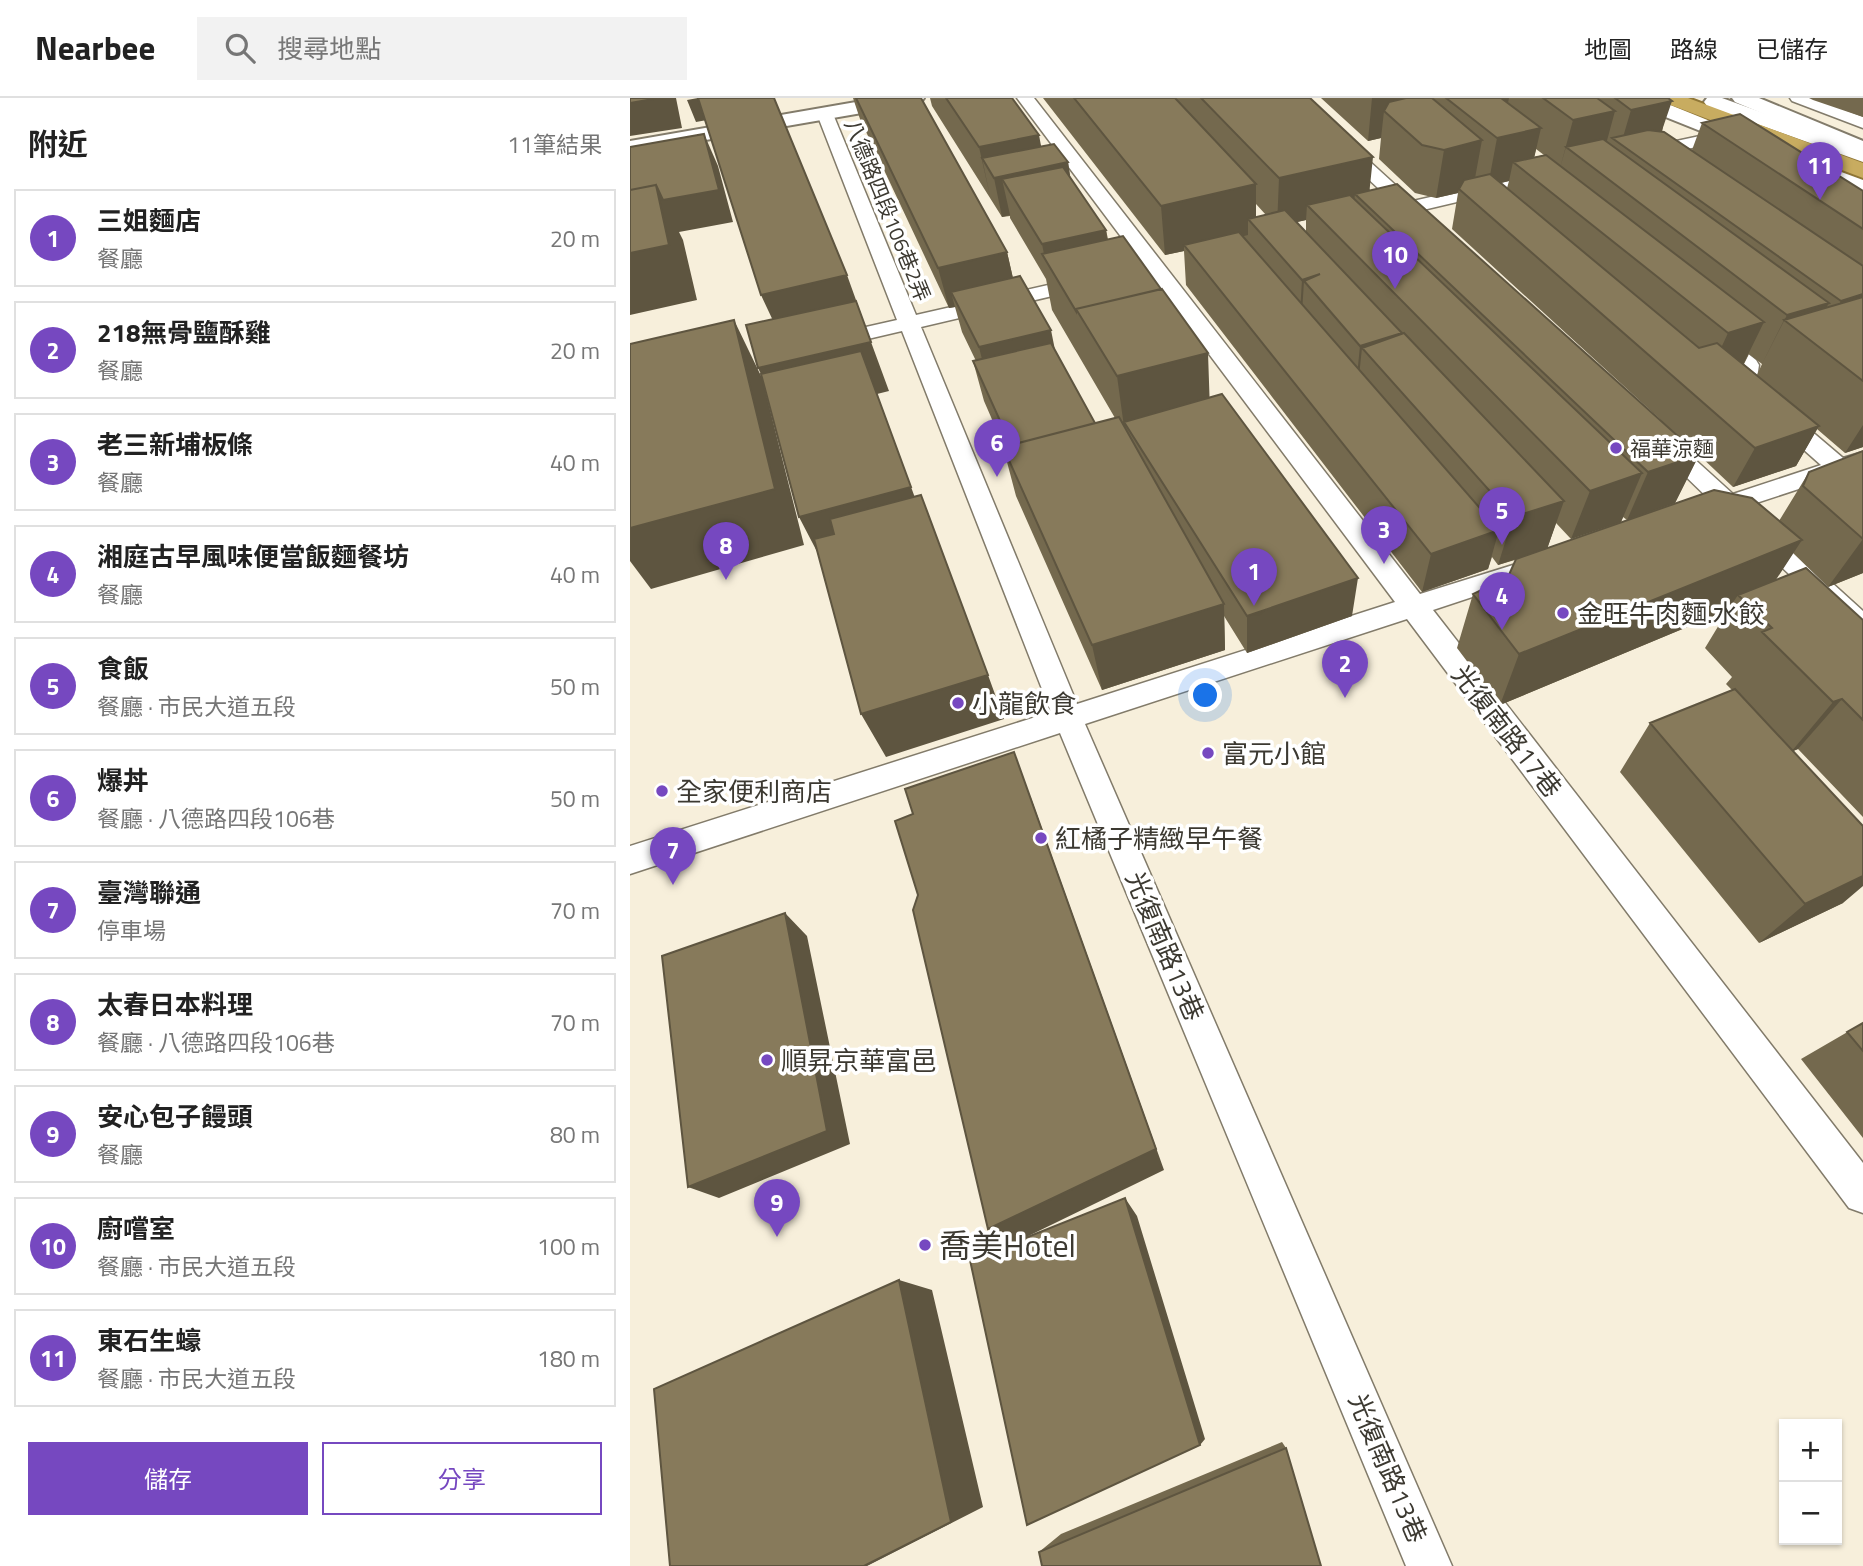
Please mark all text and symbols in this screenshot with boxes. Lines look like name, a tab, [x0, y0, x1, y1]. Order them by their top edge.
search box	[197, 17, 687, 80]
text: Nearbee	[35, 23, 155, 73]
icon: search	[221, 29, 259, 67]
text: 搜尋地點	[277, 29, 381, 68]
text: 地圖	[1584, 31, 1632, 67]
text: 路線	[1670, 31, 1718, 67]
text: 已儲存	[1756, 31, 1828, 67]
street label: 八德路四段106巷2弄	[837, 114, 939, 306]
text: 附近	[28, 121, 88, 167]
text: 11筆結果	[507, 127, 602, 162]
pin: 11	[1797, 142, 1843, 200]
text: 三姐麵店	[97, 201, 201, 240]
text: 1	[47, 221, 59, 256]
text: 20 m	[550, 221, 600, 256]
pin: 10	[1372, 231, 1418, 289]
text: 餐廳	[97, 241, 143, 276]
text: 218無骨鹽酥雞	[97, 313, 271, 352]
text: 2	[47, 333, 59, 368]
text: 20 m	[550, 333, 600, 368]
text: 餐廳	[97, 353, 143, 388]
pin: 6	[974, 419, 1020, 477]
text: 老三新埔板條	[97, 425, 253, 464]
place label: 福華涼麵	[1630, 432, 1714, 464]
marker: 福華涼麵	[1608, 440, 1624, 456]
text: 3	[47, 445, 59, 480]
text: 40 m	[550, 445, 600, 480]
text: 餐廳	[97, 465, 143, 500]
pin: 5	[1479, 487, 1525, 545]
pin: 3	[1361, 506, 1407, 564]
pin: 8	[703, 522, 749, 580]
text: 湘庭古早風味便當飯麵餐坊	[97, 537, 409, 576]
pin: 1	[1231, 548, 1277, 606]
text: 4	[47, 557, 59, 592]
text: 40 m	[550, 557, 600, 592]
pin: 4	[1479, 572, 1525, 630]
text: 餐廳	[97, 577, 143, 612]
place label: 金旺牛肉麵.水餃	[1577, 594, 1765, 633]
marker: 金旺牛肉麵.水餃	[1555, 605, 1571, 621]
pin: 2	[1322, 640, 1368, 698]
text: 食飯	[97, 649, 149, 688]
street label: 光復南路17巷	[1443, 656, 1571, 806]
text: 5	[47, 669, 59, 704]
text: 50 m	[550, 669, 600, 704]
your location	[1188, 678, 1222, 712]
place label: 小龍飲食	[972, 684, 1076, 723]
text: 餐廳 · 市民大道五段	[97, 689, 296, 724]
marker: 小龍飲食	[950, 695, 966, 711]
place label: 富元小館	[1222, 734, 1326, 773]
marker: 富元小館	[1200, 745, 1216, 761]
text: 爆丼	[97, 761, 149, 800]
place label: 全家便利商店	[676, 772, 832, 811]
text: 6	[47, 781, 59, 816]
text: 50 m	[550, 781, 600, 816]
marker: 全家便利商店	[654, 783, 670, 799]
text: 餐廳 · 八德路四段106巷	[97, 801, 335, 836]
place label: 紅橘子精緻早午餐	[1055, 819, 1263, 858]
pin: 7	[650, 827, 696, 885]
marker: 紅橘子精緻早午餐	[1033, 830, 1049, 846]
street label: 光復南路13巷	[1116, 865, 1214, 1027]
text: 臺灣聯通	[97, 873, 201, 912]
text: 7	[47, 893, 59, 928]
text: 70 m	[550, 893, 600, 928]
text: 停車場	[97, 913, 166, 948]
text: 太春日本料理	[97, 985, 253, 1024]
text: 8	[47, 1005, 59, 1040]
text: 70 m	[550, 1005, 600, 1040]
text: 餐廳 · 八德路四段106巷	[97, 1025, 335, 1060]
place label: 順昇京華富邑	[781, 1041, 937, 1080]
marker: 順昇京華富邑	[759, 1052, 775, 1068]
text: 安心包子饅頭	[97, 1097, 253, 1136]
text: 9	[47, 1117, 59, 1152]
text: 80 m	[550, 1117, 600, 1152]
text: 餐廳	[97, 1137, 143, 1172]
pin: 9	[754, 1179, 800, 1237]
text: 廚嚐室	[97, 1209, 175, 1248]
place label: 喬美Hotel	[939, 1221, 1076, 1269]
text: 10	[40, 1229, 66, 1264]
text: 100 m	[537, 1229, 600, 1264]
marker: 喬美Hotel	[917, 1237, 933, 1253]
text: 餐廳 · 市民大道五段	[97, 1249, 296, 1284]
text: 東石生蠔	[97, 1321, 201, 1360]
text: 11	[40, 1341, 66, 1376]
text: 180 m	[537, 1341, 600, 1376]
text: 餐廳 · 市民大道五段	[97, 1361, 296, 1396]
street label: 光復南路13巷	[1339, 1387, 1437, 1549]
map controls	[1779, 1419, 1842, 1545]
button: +	[1779, 1419, 1842, 1482]
button: 儲存	[28, 1442, 308, 1515]
button: 分享	[322, 1442, 602, 1515]
button: −	[1779, 1482, 1842, 1545]

